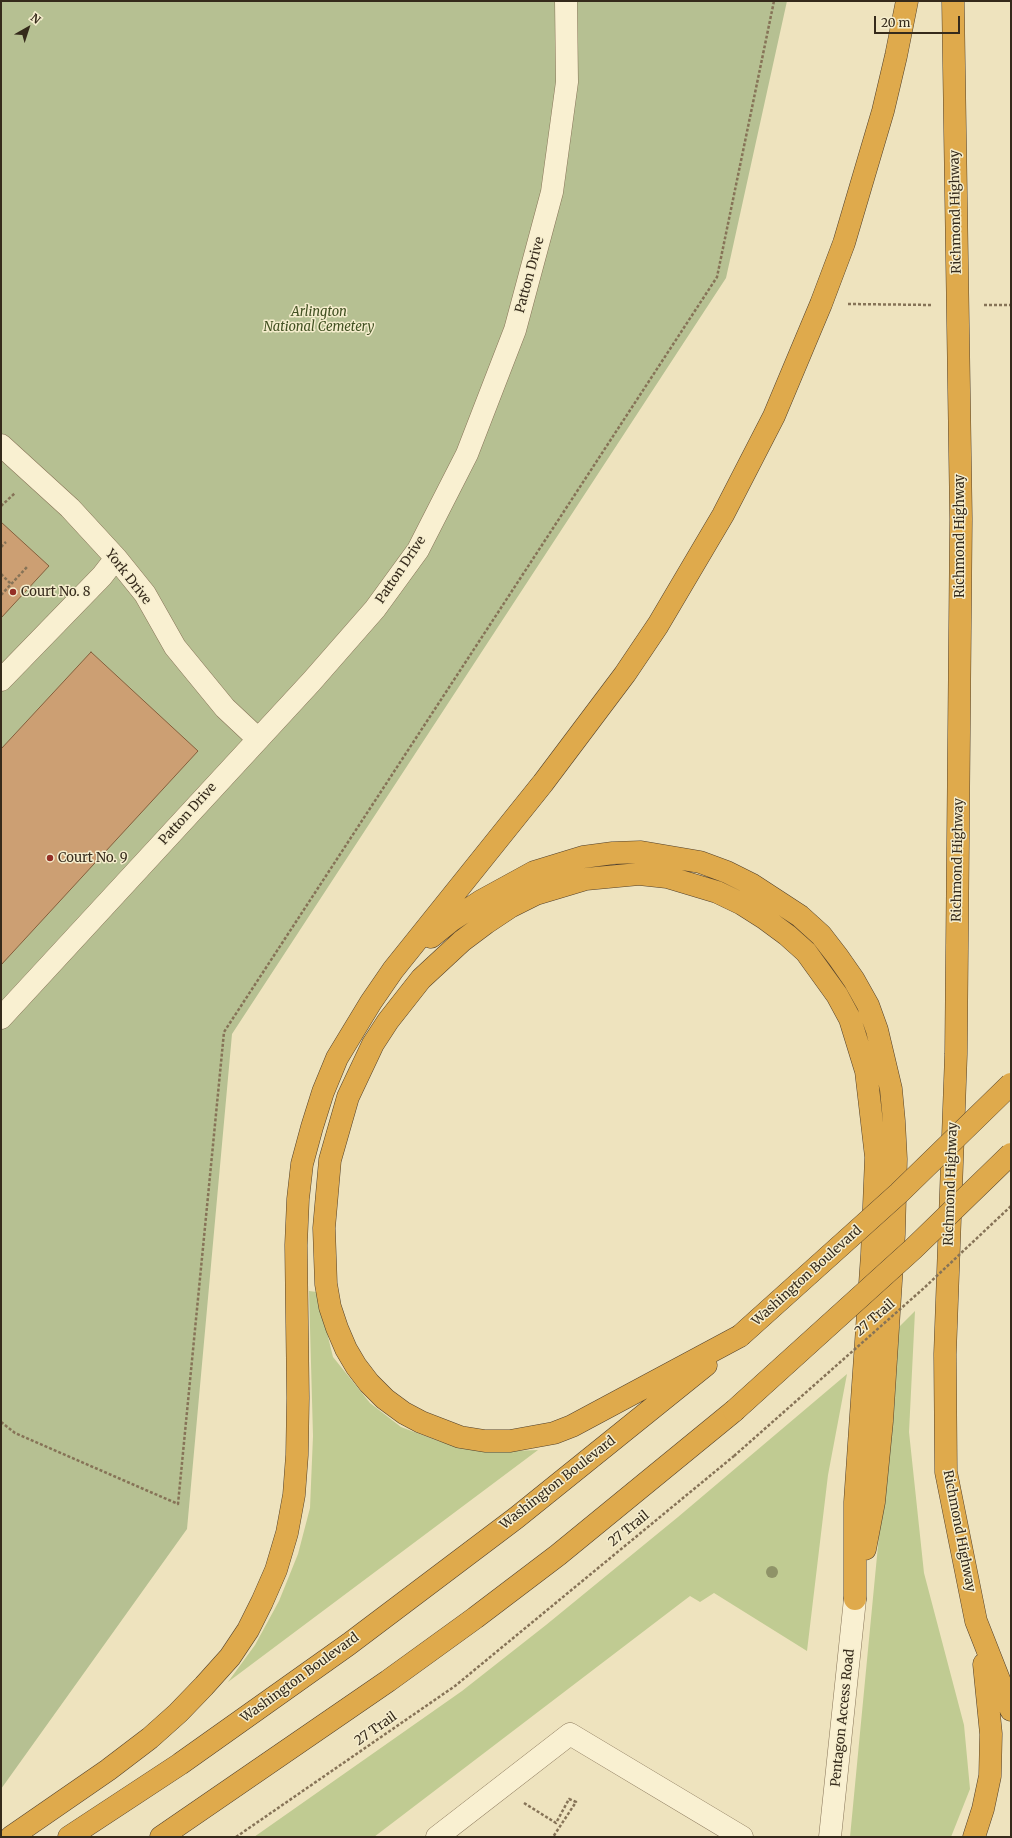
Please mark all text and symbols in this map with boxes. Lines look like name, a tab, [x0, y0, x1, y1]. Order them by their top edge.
north arrow	[8, 8, 48, 48]
scale bar	[876, 8, 962, 34]
text: N	[28, 10, 43, 27]
text: 20 m	[881, 15, 910, 30]
street label: Richmond Highway	[947, 150, 965, 274]
street label: Patton Drive	[512, 235, 548, 315]
park label: Arlington National Cemetery	[264, 304, 374, 335]
street label: Richmond Highway	[952, 474, 968, 598]
street label: Patton Drive	[373, 533, 429, 607]
street label: York Drive	[102, 546, 154, 608]
place label: Court No. 8	[21, 584, 90, 600]
marker: Court No. 8	[8, 587, 18, 597]
street label: Patton Drive	[156, 780, 220, 848]
street label: Richmond Highway	[949, 798, 967, 922]
place label: Court No. 9	[58, 850, 128, 866]
marker: Court No. 9	[45, 853, 55, 863]
street label: Richmond Highway	[941, 1122, 961, 1246]
street label: Washington Boulevard	[749, 1223, 865, 1329]
street label: 27 Trail	[852, 1296, 898, 1340]
street label: Washington Boulevard	[497, 1433, 619, 1533]
street label: Richmond Highway	[940, 1469, 978, 1593]
street label: 27 Trail	[606, 1508, 652, 1550]
street label: Washington Boulevard	[238, 1630, 362, 1726]
street label: Pentagon Access Road	[828, 1648, 858, 1788]
street label: 27 Trail	[352, 1709, 400, 1749]

